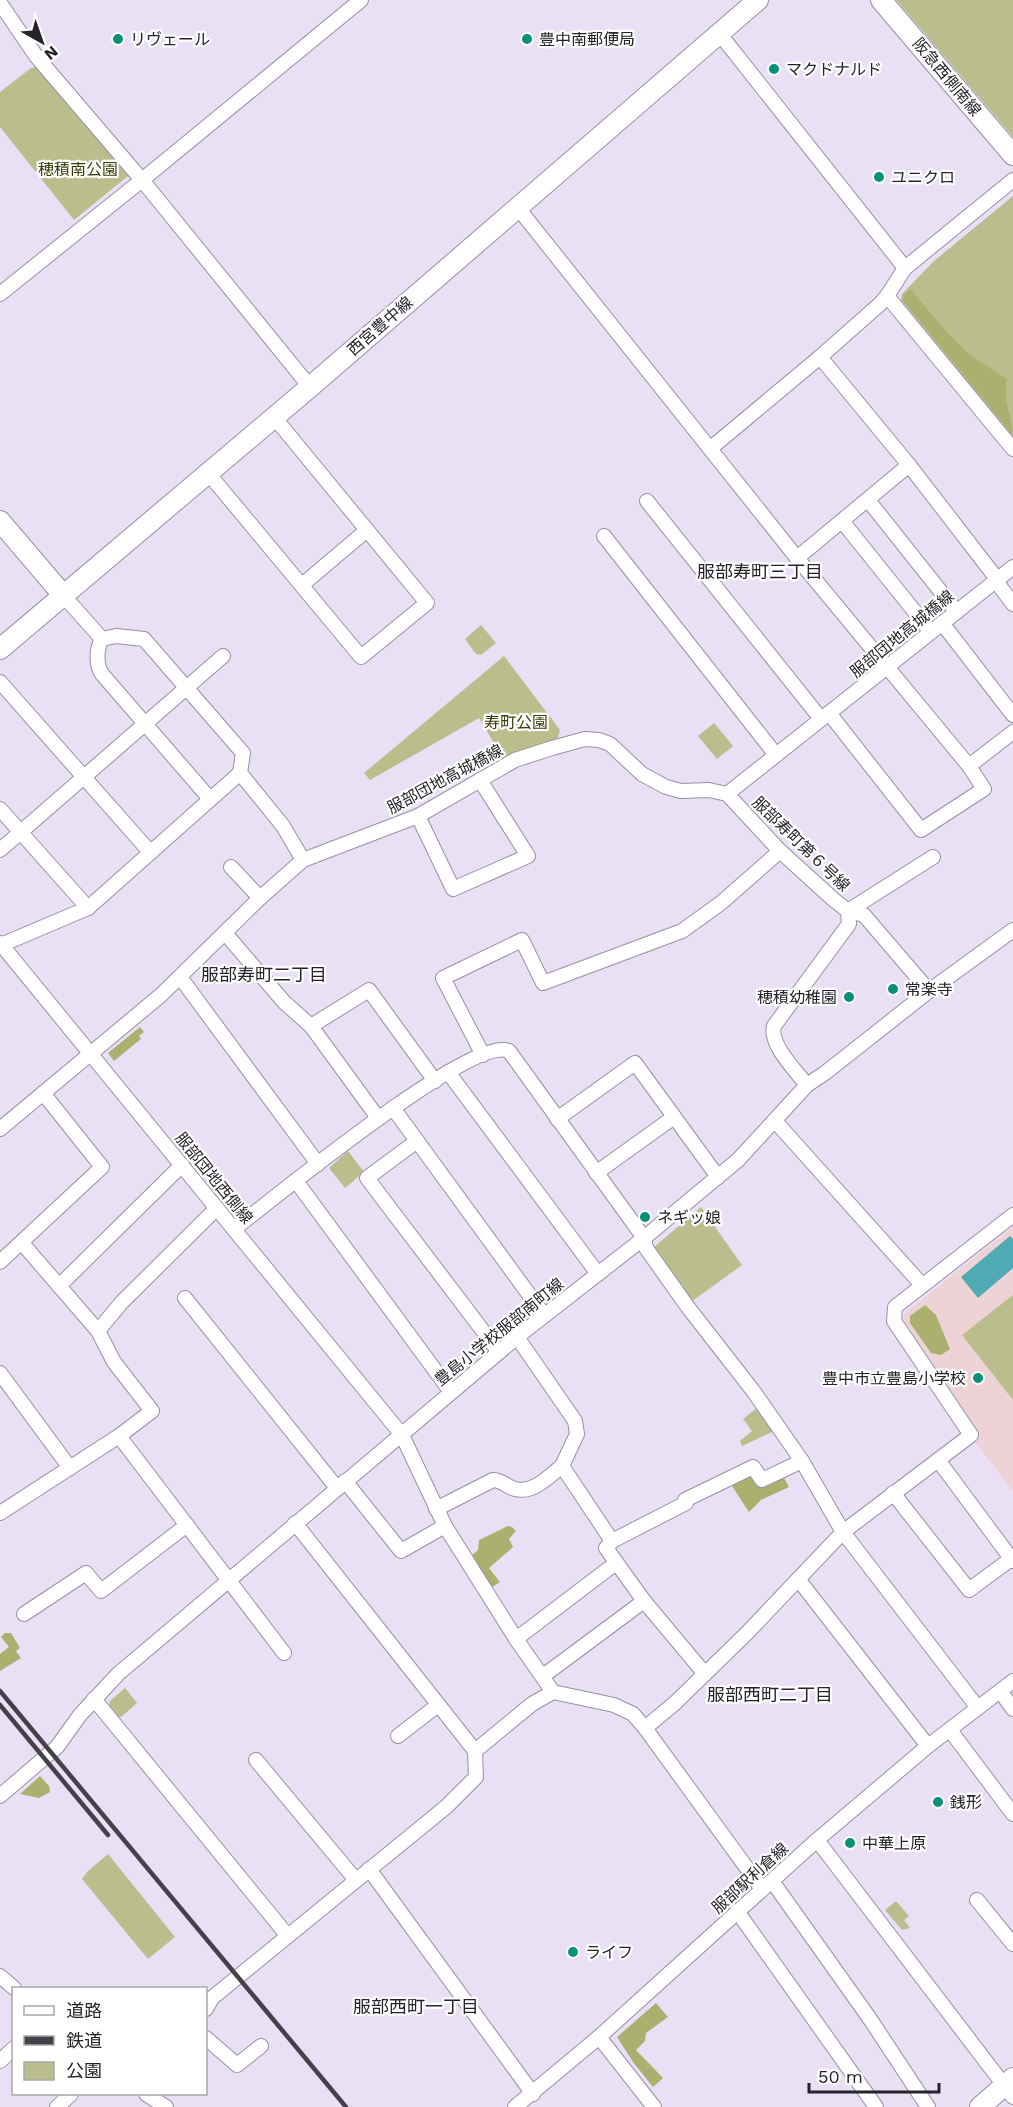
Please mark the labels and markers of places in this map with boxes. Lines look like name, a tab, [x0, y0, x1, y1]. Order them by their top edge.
place label: リヴェール	[130, 30, 210, 49]
place label: 豊中南郵便局	[539, 30, 635, 49]
marker: リヴェール	[111, 32, 125, 46]
marker: 豊中南郵便局	[520, 32, 534, 46]
place label: マクドナルド	[786, 60, 882, 79]
marker: マクドナルド	[767, 62, 781, 76]
place label: ユニクロ	[891, 168, 955, 187]
marker: ユニクロ	[872, 170, 886, 184]
place label: 常楽寺	[905, 980, 953, 999]
marker: 常楽寺	[886, 982, 900, 996]
place label: 穂積幼稚園	[757, 988, 837, 1007]
marker: 穂積幼稚園	[842, 990, 856, 1004]
place label: ネギッ娘	[657, 1208, 721, 1227]
marker: ネギッ娘	[638, 1210, 652, 1224]
place label: 豊中市立豊島小学校	[822, 1369, 966, 1388]
marker: 豊中市立豊島小学校	[971, 1371, 985, 1385]
place label: 銭形	[950, 1793, 982, 1812]
marker: 銭形	[931, 1795, 945, 1809]
place label: 中華上原	[862, 1834, 926, 1853]
marker: 中華上原	[843, 1836, 857, 1850]
place label: ライフ	[585, 1943, 633, 1962]
marker: ライフ	[566, 1945, 580, 1959]

